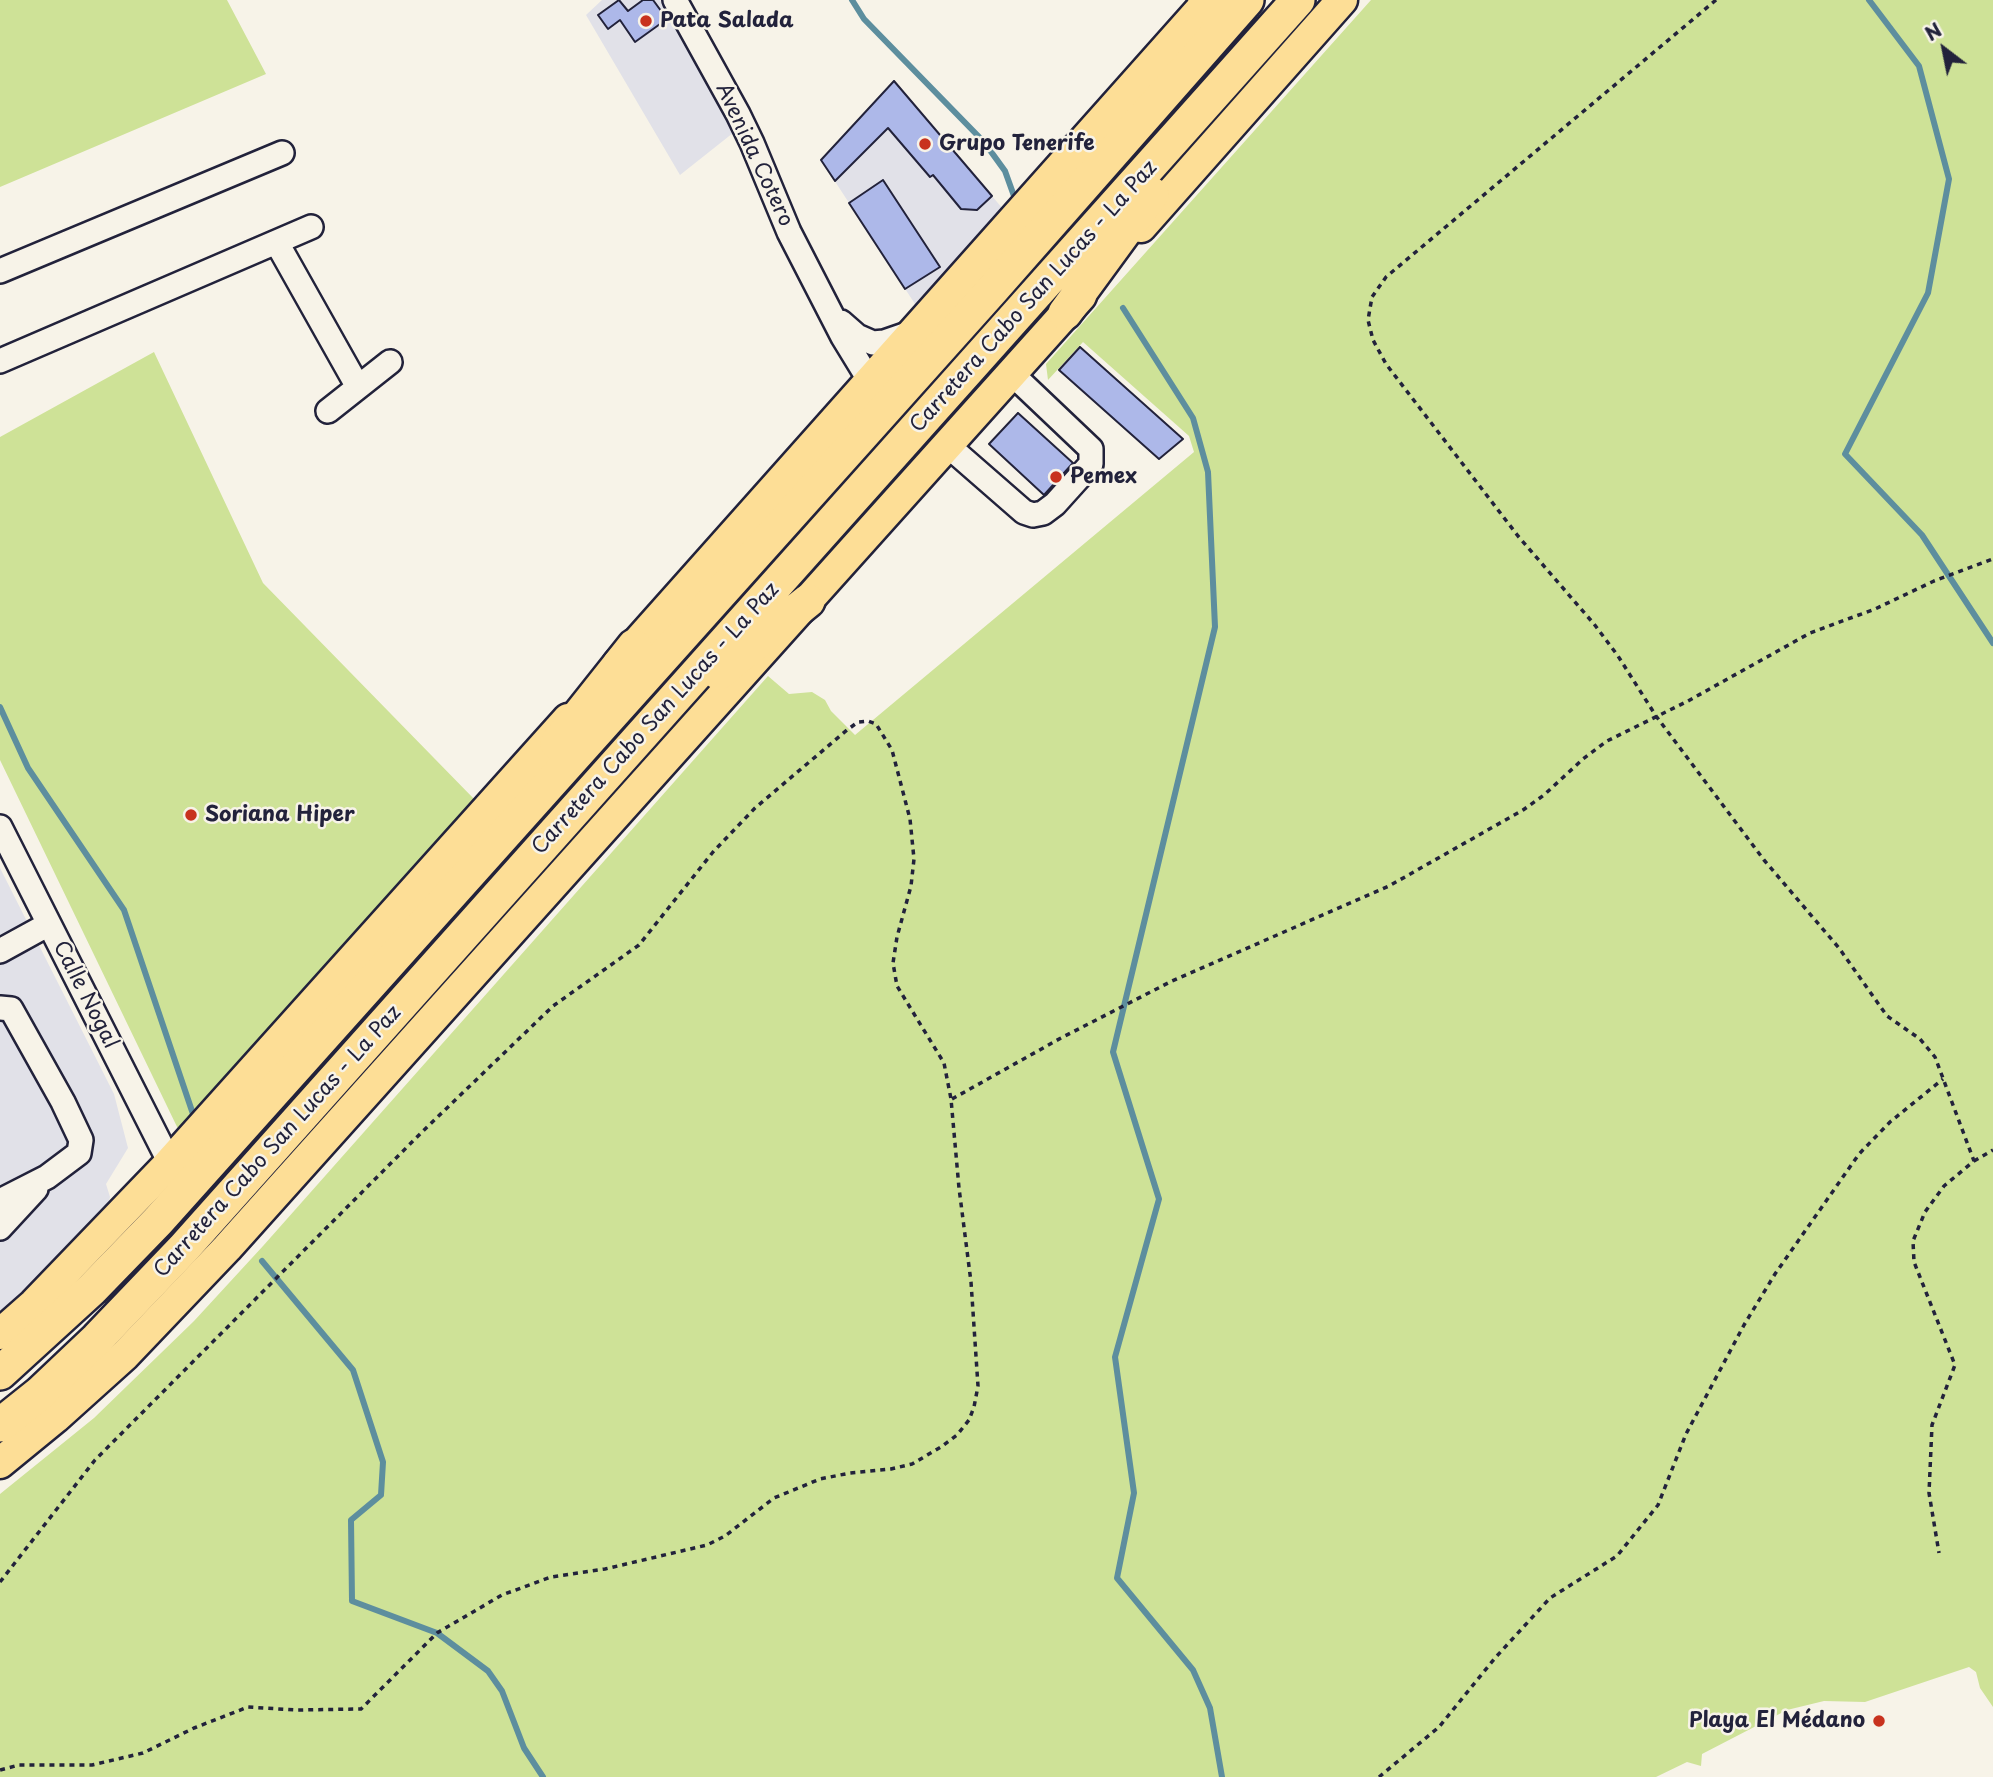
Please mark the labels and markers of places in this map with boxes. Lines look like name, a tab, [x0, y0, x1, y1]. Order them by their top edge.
place label: Pata Salada	[660, 8, 794, 34]
marker: Pata Salada	[638, 13, 654, 29]
place label: Grupo Tenerife	[939, 131, 1095, 157]
marker: Grupo Tenerife	[917, 136, 933, 152]
place label: Pemex	[1070, 464, 1137, 490]
marker: Pemex	[1048, 469, 1064, 485]
place label: Soriana Hiper	[205, 802, 355, 828]
marker: Soriana Hiper	[183, 807, 199, 823]
place label: Playa El Médano	[1689, 1708, 1865, 1734]
marker: Playa El Médano	[1871, 1713, 1887, 1729]

